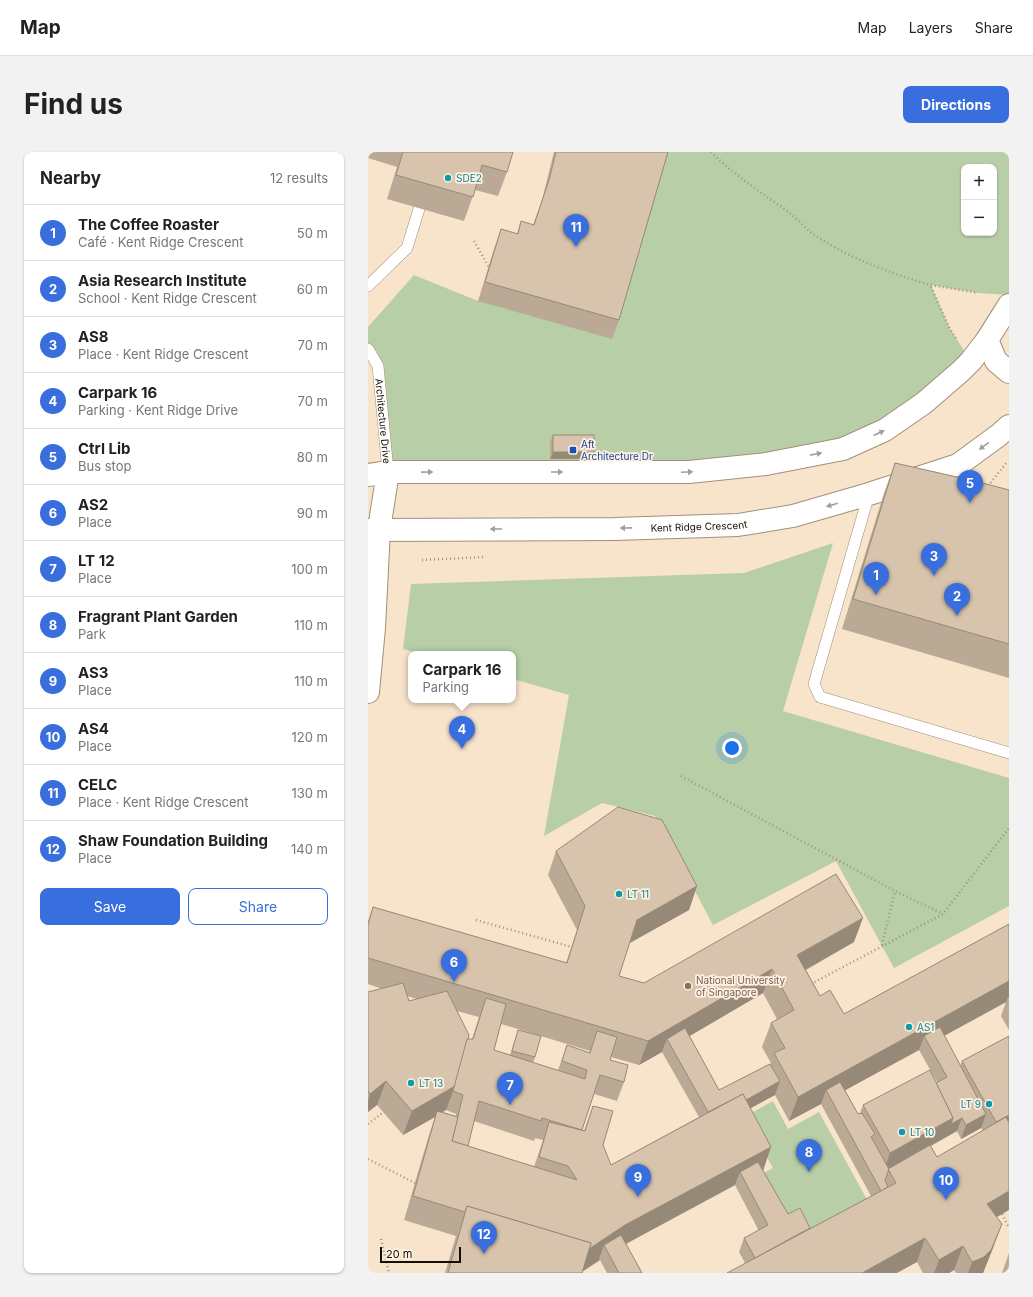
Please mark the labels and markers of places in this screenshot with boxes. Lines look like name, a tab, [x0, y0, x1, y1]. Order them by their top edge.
place label: SDE2	[456, 172, 482, 184]
marker: SDE2	[443, 173, 453, 183]
pin: 11	[563, 214, 589, 247]
place label: Aft Architecture Dr	[581, 438, 653, 462]
marker: Aft Architecture Dr	[568, 445, 578, 455]
pin: 5	[957, 470, 983, 503]
pin: 3	[921, 543, 947, 576]
pin: 1	[863, 562, 889, 595]
pin: 2	[944, 583, 970, 616]
pin: 4	[449, 716, 475, 749]
place label: LT 11	[627, 888, 649, 900]
marker: LT 11	[614, 889, 624, 899]
pin: 6	[441, 949, 467, 982]
place label: National University of Singapore	[696, 974, 786, 998]
marker: National University of Singapore	[683, 981, 693, 991]
place label: AS1	[917, 1021, 934, 1033]
marker: AS1	[904, 1022, 914, 1032]
pin: 7	[497, 1072, 523, 1105]
place label: LT 13	[419, 1077, 443, 1089]
marker: LT 13	[406, 1078, 416, 1088]
place label: LT 9	[961, 1098, 981, 1110]
marker: LT 9	[984, 1099, 994, 1109]
place label: LT 10	[910, 1126, 934, 1138]
marker: LT 10	[897, 1127, 907, 1137]
pin: 8	[796, 1139, 822, 1172]
pin: 9	[625, 1164, 651, 1197]
pin: 10	[933, 1167, 959, 1200]
pin: 12	[471, 1221, 497, 1254]

